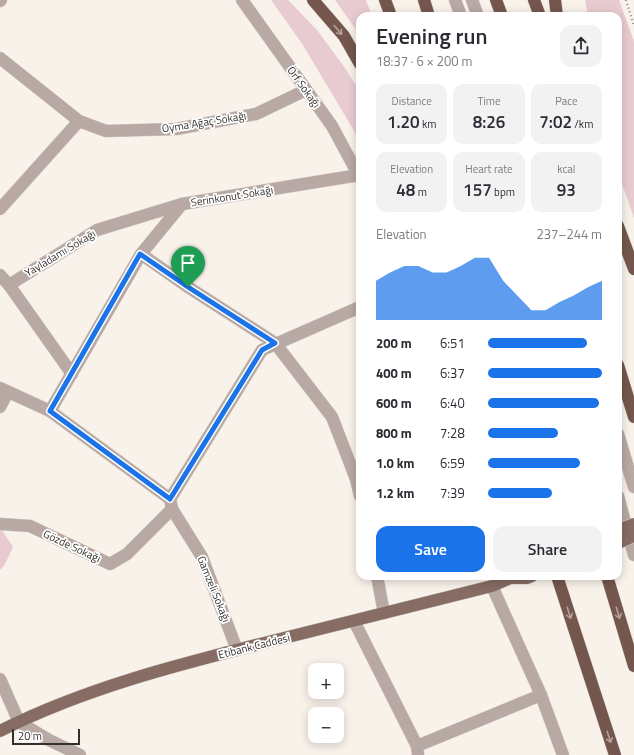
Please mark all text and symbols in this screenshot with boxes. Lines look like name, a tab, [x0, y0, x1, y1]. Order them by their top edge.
text: Evening run	[376, 19, 487, 53]
one-way arrow	[334, 25, 343, 35]
button: share	[560, 25, 602, 67]
text: 18:37 · 6 × 200 m	[376, 51, 472, 71]
street label: Örf Sokağı	[284, 63, 324, 111]
text: Distance	[392, 93, 432, 109]
text: Time	[478, 93, 500, 109]
text: Pace	[555, 93, 577, 109]
street label: Oyma Ağaç Sokağı	[161, 107, 247, 137]
text: 1.20	[387, 109, 420, 135]
text: 8:26	[473, 109, 505, 135]
text: 7:02	[539, 109, 572, 135]
text: km	[420, 116, 436, 132]
text: /km	[572, 116, 593, 132]
text: Elevation	[390, 161, 433, 177]
text: Heart rate	[465, 161, 513, 177]
text: kcal	[557, 161, 575, 177]
text: 48	[396, 177, 415, 203]
text: 157	[463, 177, 492, 203]
text: 93	[557, 177, 576, 203]
street label: Serinkonut Sokağı	[190, 182, 274, 210]
text: m	[415, 184, 427, 200]
text: bpm	[492, 184, 515, 200]
text: Elevation	[376, 224, 427, 244]
text: 237–244 m	[536, 224, 602, 244]
street label: Yayladamı Sokağı	[22, 226, 98, 280]
pin	[171, 246, 205, 287]
icon: arrive	[177, 252, 199, 274]
text: 200 m	[376, 333, 412, 353]
text: 6:51	[440, 333, 465, 353]
text: 400 m	[376, 363, 412, 383]
text: 6:37	[440, 363, 465, 383]
text: 600 m	[376, 393, 412, 413]
text: 6:40	[440, 393, 465, 413]
text: 800 m	[376, 423, 412, 443]
text: 7:28	[440, 423, 465, 443]
text: 1.0 km	[376, 453, 414, 473]
text: 6:59	[440, 453, 465, 473]
text: 1.2 km	[376, 483, 414, 503]
text: 7:39	[440, 483, 465, 503]
street label: Gözde Sokağı	[41, 526, 103, 566]
button: Save	[376, 526, 485, 572]
button: Share	[493, 526, 602, 572]
street label: Gamzeli Sokağı	[193, 554, 235, 624]
one-way arrow	[566, 606, 573, 619]
one-way arrow	[615, 607, 622, 620]
street label: Etibank Caddesi	[216, 629, 292, 663]
map controls	[308, 663, 344, 743]
button: +	[308, 663, 344, 699]
button: −	[308, 707, 344, 743]
scale bar	[12, 727, 80, 746]
text: 20 m	[18, 728, 42, 744]
one-way arrow	[606, 730, 613, 743]

